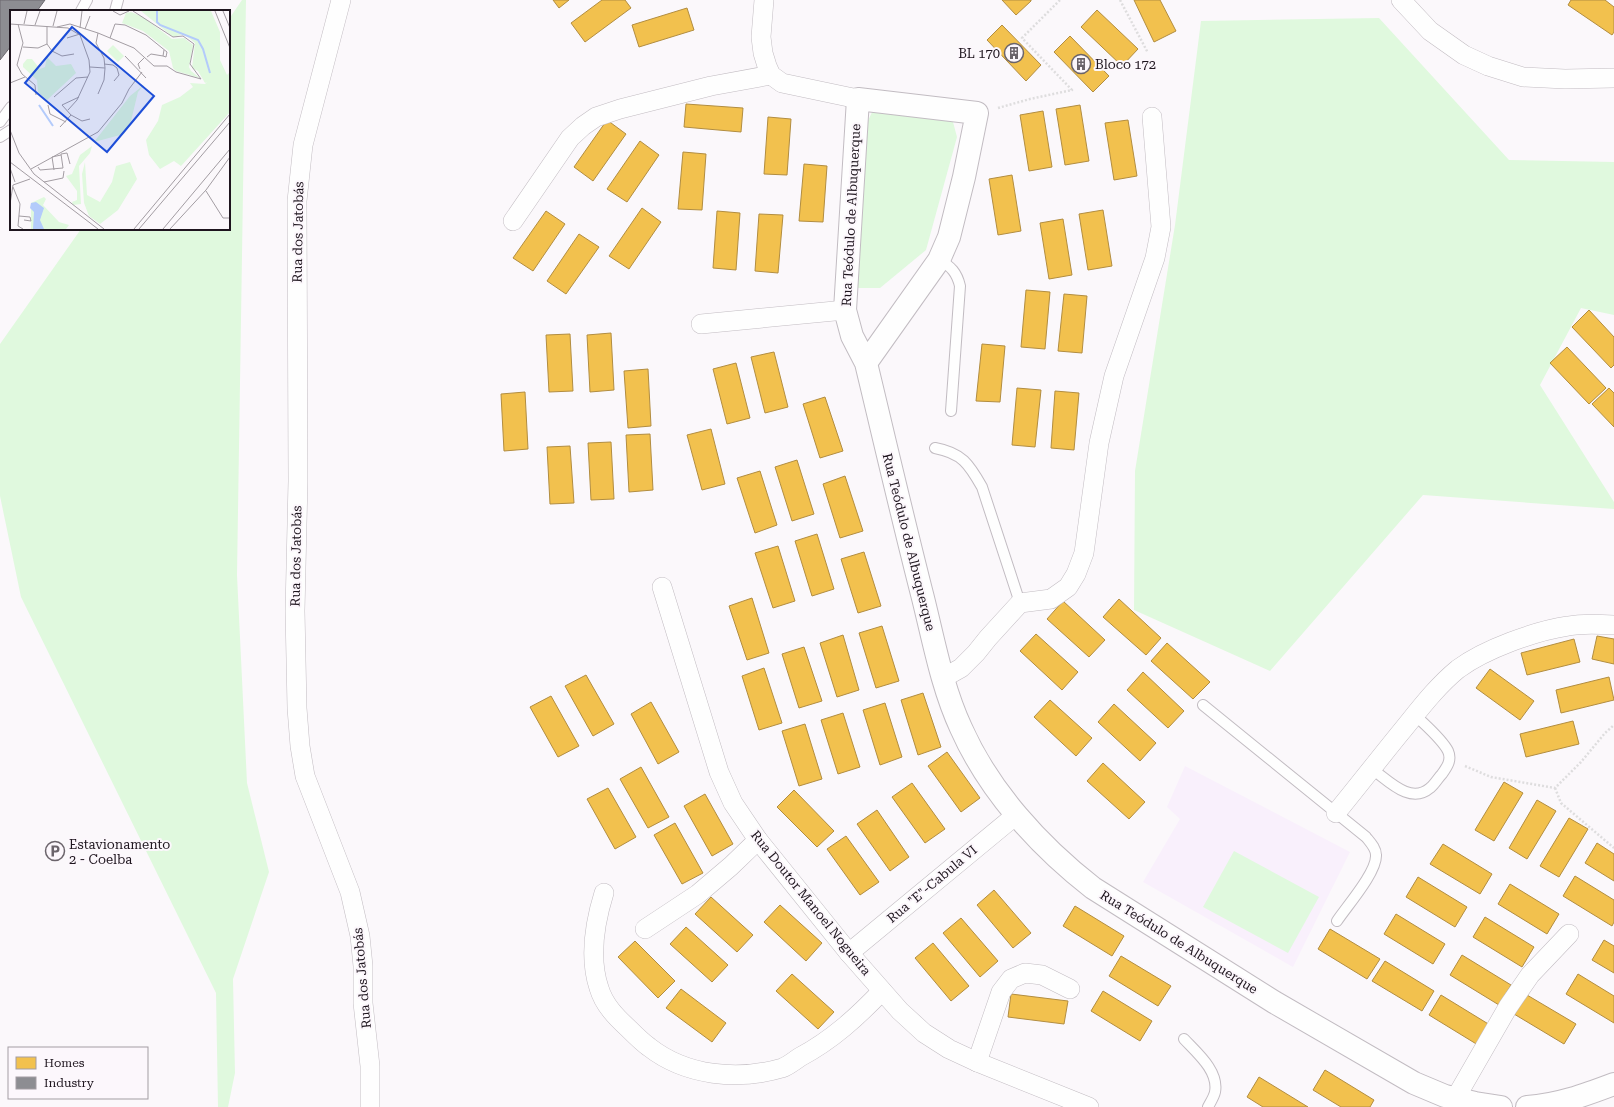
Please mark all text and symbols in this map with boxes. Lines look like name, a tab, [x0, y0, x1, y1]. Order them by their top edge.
inset map	[10, 10, 230, 230]
building icon: BL 170	[1003, 42, 1025, 64]
place label: BL 170	[958, 46, 1000, 61]
building icon: Bloco 172	[1070, 53, 1092, 75]
place label: Bloco 172	[1095, 57, 1156, 72]
street label: Rua Teódulo de Albuquerque	[839, 123, 863, 307]
street label: Rua dos Jatobás	[290, 181, 306, 283]
street label: Rua Teódulo de Albuquerque	[880, 452, 938, 632]
street label: Rua dos Jatobás	[288, 505, 304, 607]
street label: Rua Doutor Manoel Nogueira	[748, 828, 874, 978]
place label: Estavionamento 2 - Coelba	[69, 837, 170, 867]
parking icon: Estavionamento 2 - Coelba	[44, 840, 66, 862]
street label: Rua "E"-Cabula VI	[884, 842, 980, 926]
street label: Rua Teódulo de Albuquerque	[1098, 887, 1260, 997]
street label: Rua dos Jatobás	[350, 927, 374, 1029]
legend	[8, 1047, 148, 1099]
text: Homes	[44, 1056, 85, 1070]
text: Industry	[44, 1076, 95, 1090]

